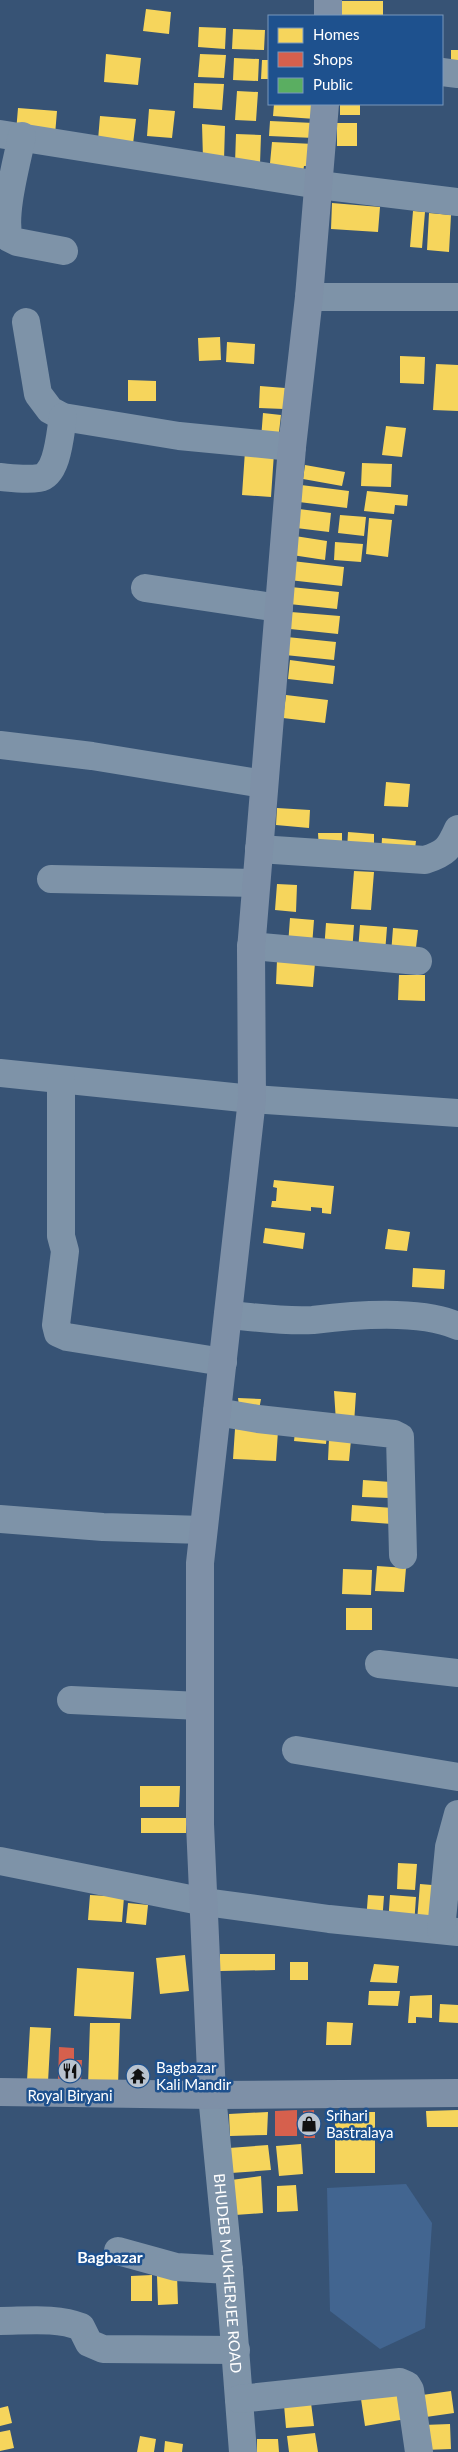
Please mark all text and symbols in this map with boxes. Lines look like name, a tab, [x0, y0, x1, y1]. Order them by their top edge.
legend	[268, 15, 443, 105]
text: Homes	[313, 25, 359, 43]
text: Shops	[313, 50, 353, 68]
text: Public	[313, 75, 353, 93]
restaurant icon: Royal Biryani	[57, 2058, 83, 2084]
place label: Bagbazar Kali Mandir	[156, 2058, 232, 2093]
temple icon: Bagbazar Kali Mandir	[125, 2063, 151, 2089]
place label: Royal Biryani	[27, 2086, 113, 2104]
place label: Srihari Bastralaya	[326, 2106, 394, 2141]
shop icon: Srihari Bastralaya	[296, 2111, 322, 2137]
street label: BHUDEB MUKHERJEE ROAD	[211, 2173, 246, 2374]
district label: Bagbazar	[77, 2247, 143, 2266]

